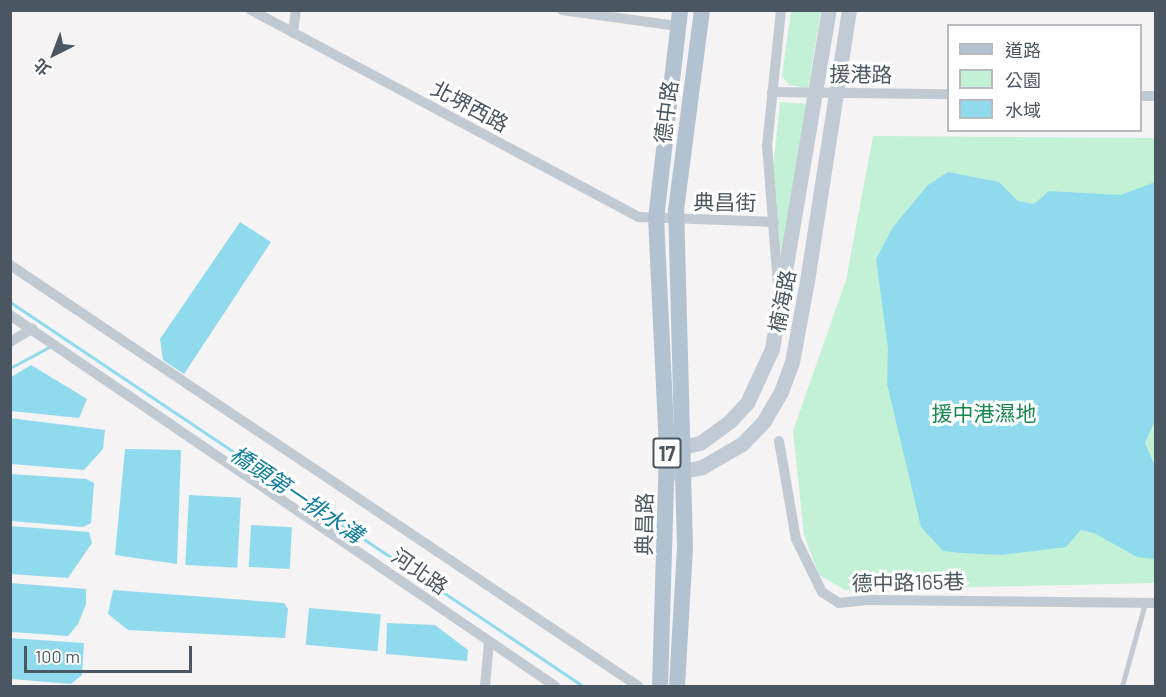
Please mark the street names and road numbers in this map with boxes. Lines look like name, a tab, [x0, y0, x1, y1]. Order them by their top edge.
street label: 援港路	[829, 61, 893, 87]
street label: 北堺西路	[427, 75, 513, 137]
street label: 德中路	[650, 79, 682, 145]
street label: 典昌街	[693, 189, 757, 215]
street label: 楠海路	[764, 268, 800, 334]
road number: 17	[652, 436, 682, 470]
street label: 典昌路	[631, 492, 657, 556]
street label: 河北路	[387, 543, 453, 599]
street label: 德中路165巷	[851, 568, 965, 596]

